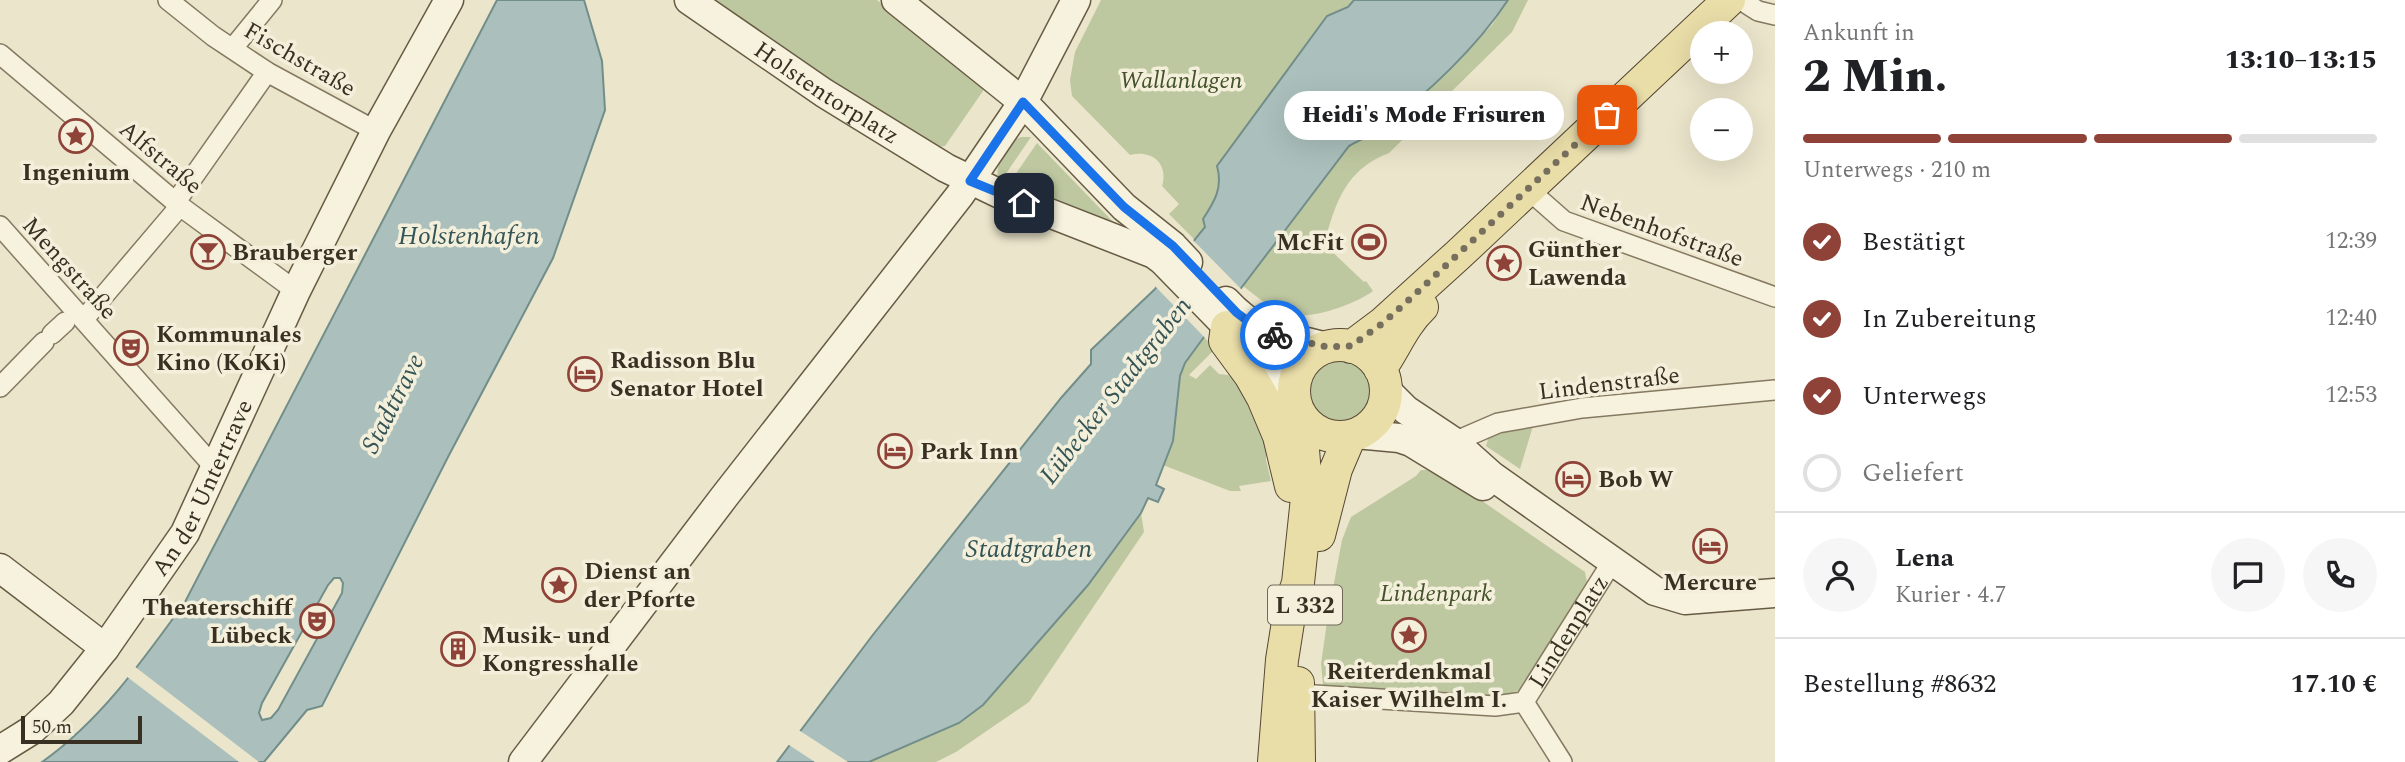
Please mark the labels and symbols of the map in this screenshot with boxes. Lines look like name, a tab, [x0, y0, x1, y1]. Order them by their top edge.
street label: Fischstraße	[237, 13, 362, 107]
street label: Holstentorplatz	[746, 33, 906, 154]
park label: Wallanlagen	[1119, 63, 1243, 99]
pin	[1577, 85, 1637, 145]
callout: Heidi's Mode Frisuren	[1285, 90, 1565, 140]
street label: Alfstraße	[111, 112, 210, 204]
place icon: Ingenium	[57, 117, 95, 155]
place label: Ingenium	[22, 155, 130, 191]
pin	[994, 173, 1054, 233]
street label: Nebenhofstraße	[1575, 185, 1748, 277]
street label: Mengstraße	[13, 209, 125, 328]
water label: Holstenhafen	[398, 216, 540, 256]
sports icon: McFit	[1350, 223, 1388, 261]
place label: McFit	[1276, 225, 1344, 261]
place label: Günther Lawenda	[1528, 232, 1627, 296]
bar icon: Brauberger	[189, 233, 227, 271]
place label: Brauberger	[232, 235, 358, 271]
place icon: Günther Lawenda	[1485, 244, 1523, 282]
water label: Lübecker Stadtgraben	[1030, 288, 1202, 493]
courier	[1240, 300, 1310, 370]
place label: Kommunales Kino (KoKi)	[156, 317, 302, 381]
theatre icon: Kommunales Kino (KoKi)	[112, 329, 150, 367]
place label: Radisson Blu Senator Hotel	[610, 343, 764, 407]
water label: Stadttrave	[351, 346, 435, 460]
hotel icon: Radisson Blu Senator Hotel	[566, 355, 604, 393]
street label: Lindenstraße	[1536, 357, 1682, 411]
street label: An der Untertrave	[143, 394, 263, 584]
hotel icon: Park Inn	[876, 432, 914, 470]
place label: Park Inn	[920, 434, 1019, 470]
hotel icon: Bob W	[1554, 460, 1592, 498]
place label: Bob W	[1598, 462, 1673, 498]
hotel icon: Mercure	[1691, 527, 1729, 565]
water label: Stadtgraben	[966, 529, 1092, 569]
place label: Dienst an der Pforte	[584, 554, 696, 618]
place label: Mercure	[1663, 565, 1757, 601]
place icon: Dienst an der Pforte	[540, 566, 578, 604]
street label: Lindenplatz	[1520, 568, 1619, 696]
park label: Lindenpark	[1380, 576, 1492, 612]
road number: L 332	[1268, 586, 1342, 624]
place label: Theaterschiff Lübeck	[142, 590, 293, 654]
theatre icon: Theaterschiff Lübeck	[298, 602, 336, 640]
place icon: Reiterdenkmal Kaiser Wilhelm I.	[1390, 616, 1428, 654]
place label: Musik- und Kongresshalle	[482, 618, 638, 682]
building icon: Musik- und Kongresshalle	[439, 630, 477, 668]
place label: Reiterdenkmal Kaiser Wilhelm I.	[1311, 654, 1507, 718]
scale bar	[21, 713, 142, 745]

